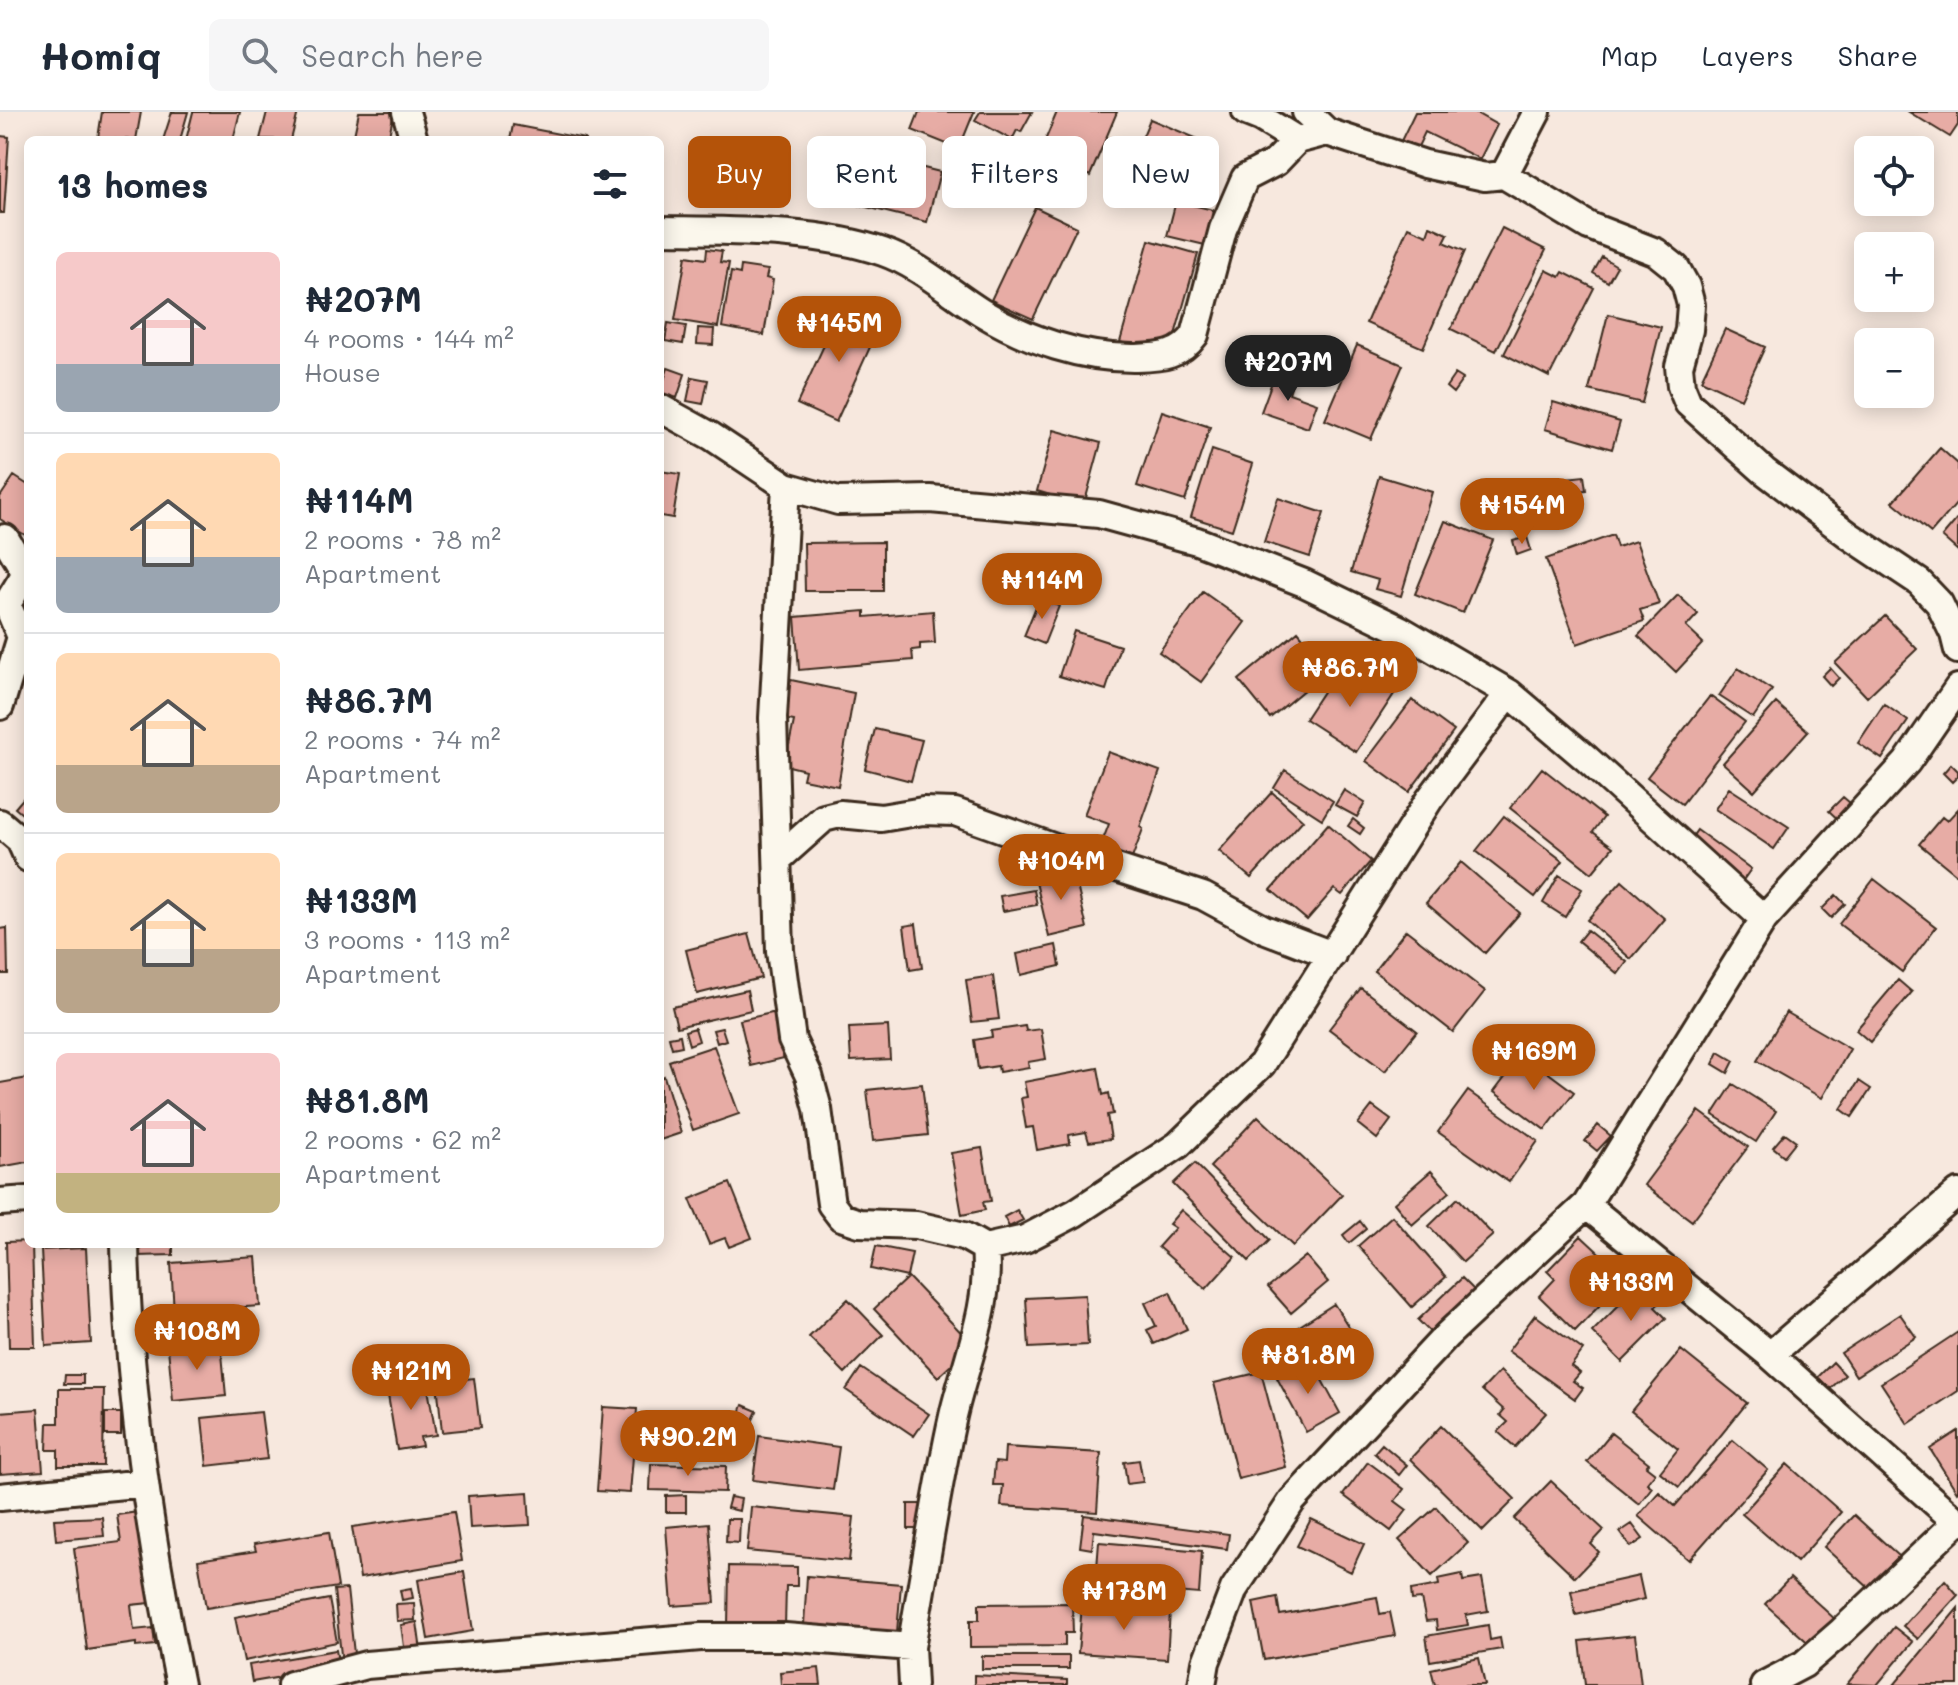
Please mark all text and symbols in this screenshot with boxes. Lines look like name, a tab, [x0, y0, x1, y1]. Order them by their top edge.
search box	[209, 19, 769, 91]
text: Homiq	[40, 30, 161, 80]
icon: search	[237, 33, 281, 77]
text: Search here	[301, 35, 484, 75]
text: Map	[1601, 37, 1658, 73]
text: Layers	[1702, 37, 1794, 73]
text: Share	[1838, 37, 1918, 73]
chip: Buy	[688, 136, 791, 208]
chip: Rent	[807, 136, 926, 208]
chip: Filters	[942, 136, 1087, 208]
chip: New	[1103, 136, 1219, 208]
map controls	[1854, 136, 1934, 408]
button: locate	[1854, 136, 1934, 216]
text: 13 homes	[56, 162, 209, 207]
icon: filters	[588, 162, 632, 206]
button: +	[1854, 232, 1934, 312]
text: ₦207M	[304, 276, 422, 321]
icon: home	[120, 284, 216, 380]
pin: ₦145M	[783, 296, 895, 364]
text: ₦145M	[795, 305, 883, 339]
text: 4 rooms · 144 m²	[304, 321, 514, 355]
button: −	[1854, 328, 1934, 408]
pin: ₦207M	[1232, 335, 1344, 403]
text: ₦207M	[1243, 344, 1333, 378]
text: House	[304, 355, 381, 389]
text: ₦114M	[304, 477, 414, 522]
pin: ₦154M	[1466, 478, 1578, 546]
icon: home	[120, 485, 216, 581]
text: ₦154M	[1478, 487, 1566, 521]
text: 2 rooms · 78 m²	[304, 522, 501, 556]
pin: ₦114M	[986, 553, 1098, 621]
text: Apartment	[304, 556, 441, 590]
text: ₦114M	[1000, 562, 1084, 596]
pin: ₦86.7M	[1285, 641, 1415, 709]
text: ₦86.7M	[1301, 650, 1399, 684]
text: ₦86.7M	[304, 677, 433, 722]
icon: home	[120, 685, 216, 781]
text: 2 rooms · 74 m²	[304, 722, 501, 756]
text: Apartment	[304, 756, 441, 790]
pin: ₦104M	[1005, 834, 1117, 902]
text: ₦104M	[1016, 843, 1106, 877]
text: ₦133M	[304, 877, 418, 922]
icon: home	[120, 885, 216, 981]
text: 3 rooms · 113 m²	[304, 922, 510, 956]
text: Apartment	[304, 956, 441, 990]
pin: ₦169M	[1478, 1024, 1590, 1092]
text: ₦169M	[1490, 1033, 1578, 1067]
text: ₦81.8M	[304, 1077, 430, 1122]
icon: home	[120, 1085, 216, 1181]
text: 2 rooms · 62 m²	[304, 1122, 501, 1156]
text: Apartment	[304, 1156, 441, 1190]
pin: ₦133M	[1575, 1255, 1687, 1323]
text: ₦133M	[1587, 1264, 1675, 1298]
pin: ₦108M	[141, 1304, 253, 1372]
text: ₦108M	[153, 1313, 241, 1347]
pin: ₦81.8M	[1243, 1328, 1373, 1396]
text: ₦81.8M	[1260, 1337, 1356, 1371]
pin: ₦121M	[355, 1344, 467, 1412]
text: ₦121M	[370, 1353, 452, 1387]
pin: ₦90.2M	[623, 1410, 753, 1478]
text: ₦90.2M	[638, 1419, 738, 1453]
pin: ₦178M	[1068, 1564, 1180, 1632]
text: ₦178M	[1081, 1573, 1167, 1607]

